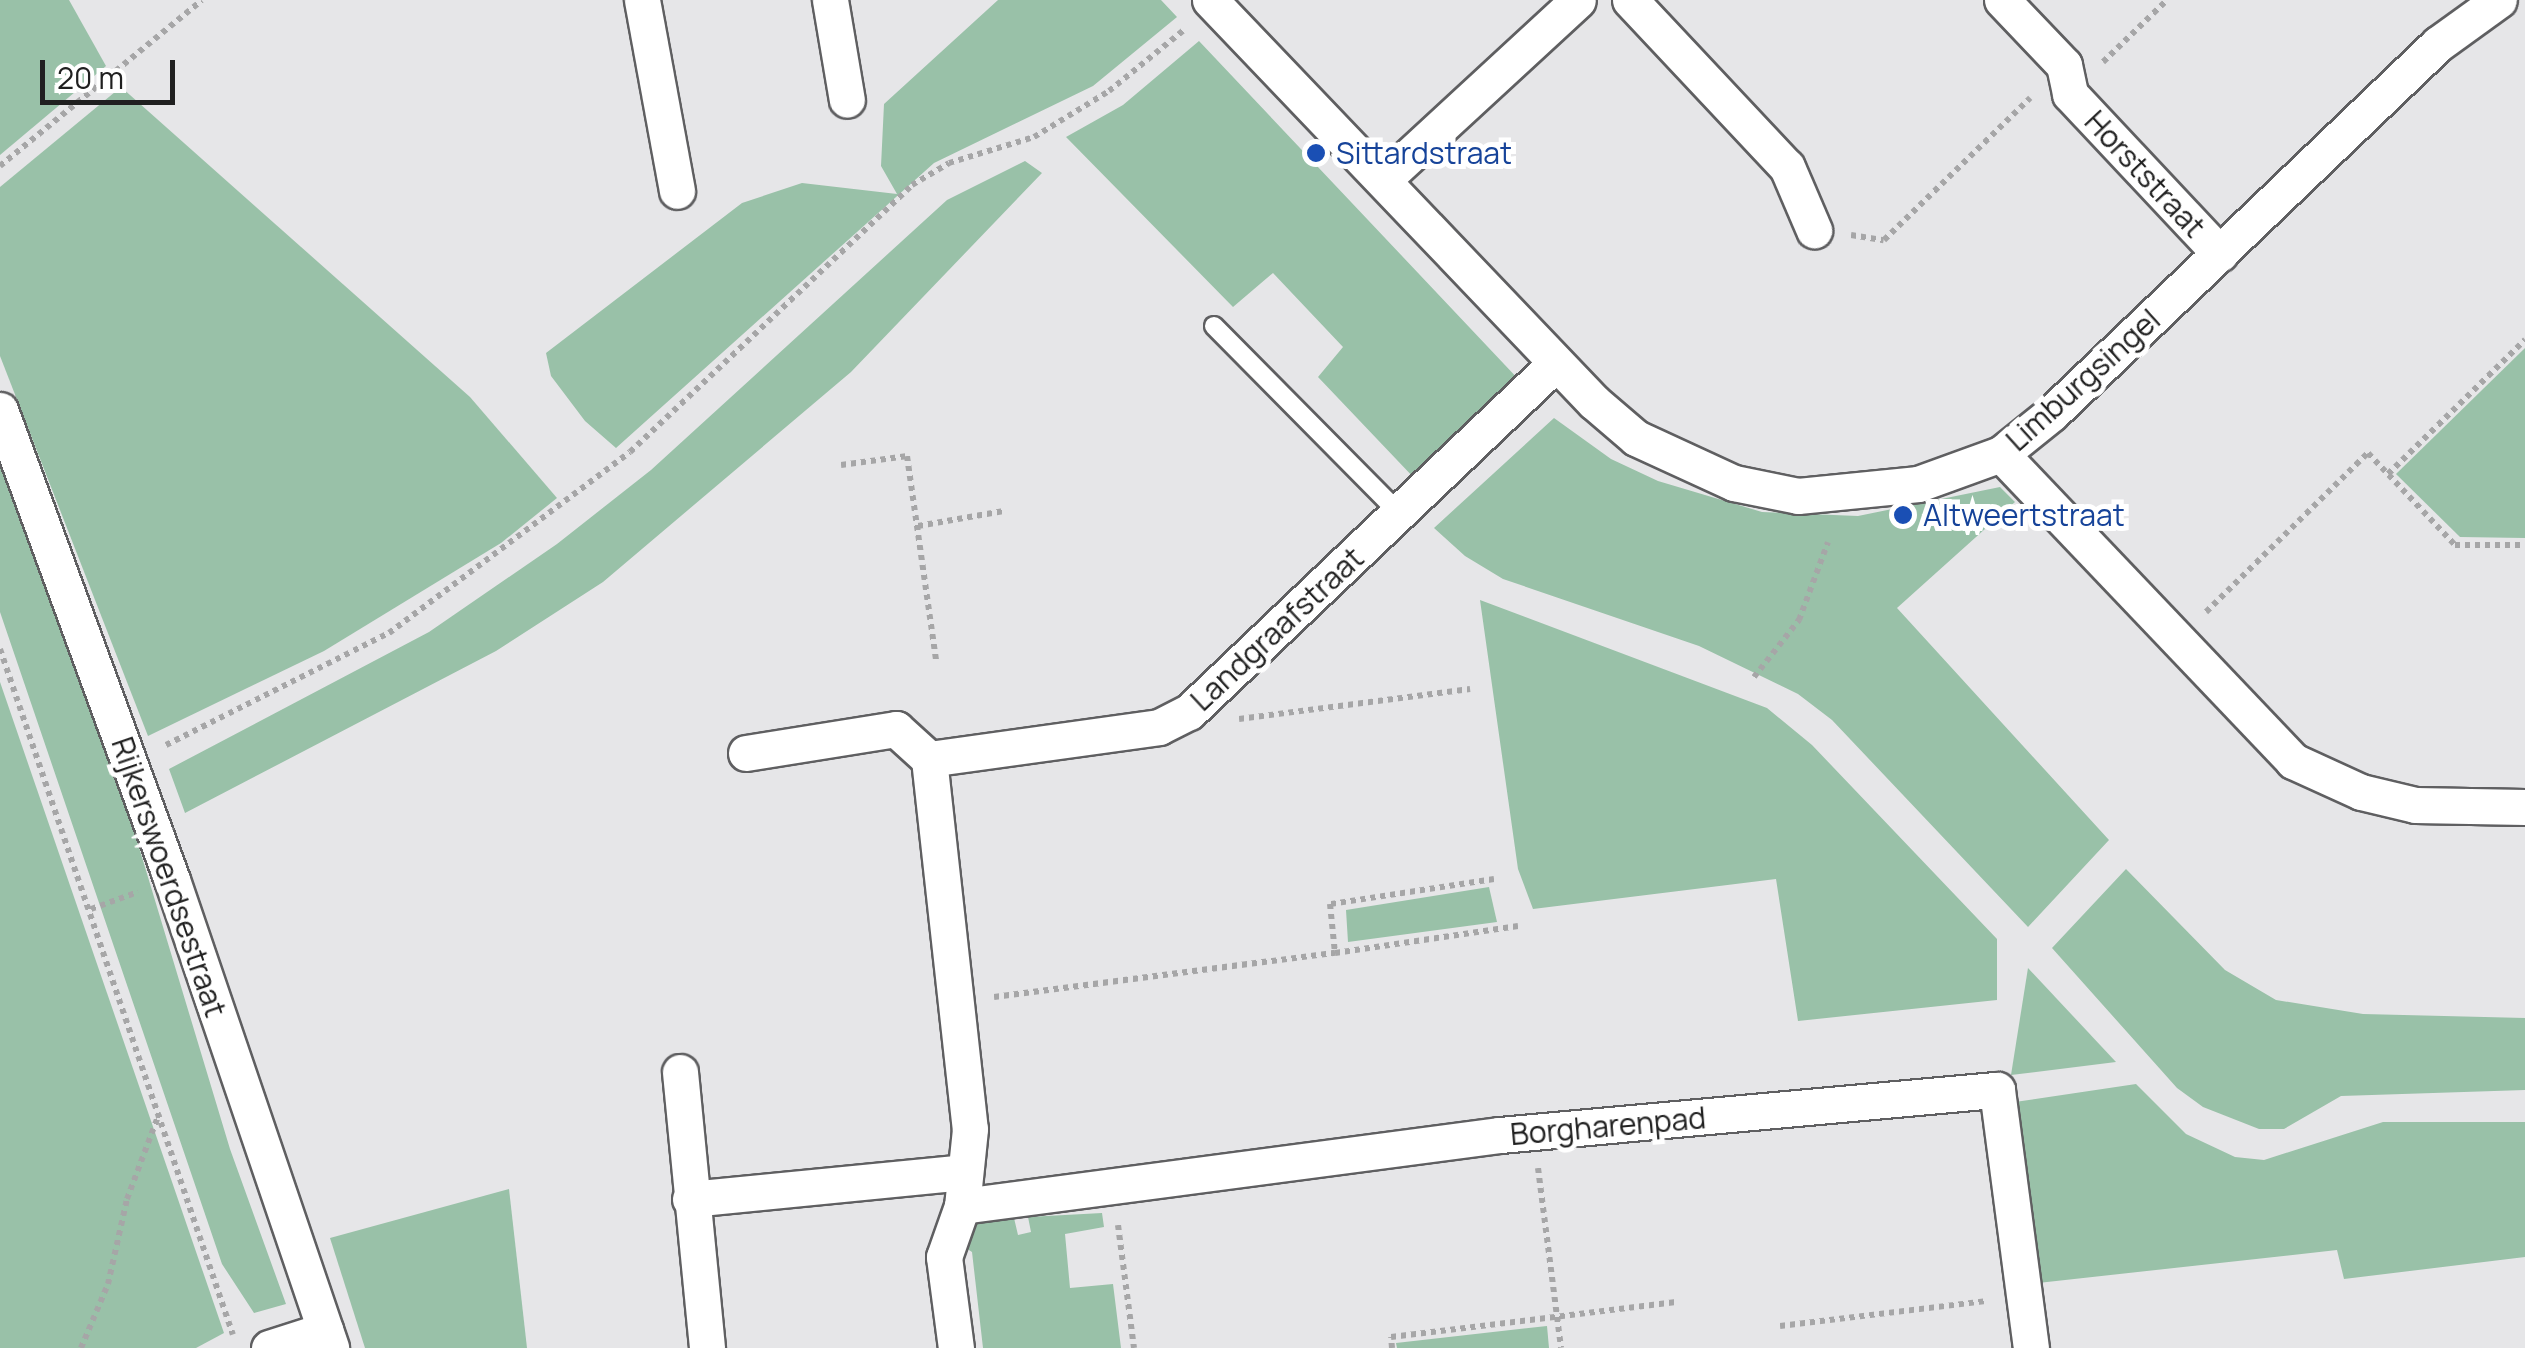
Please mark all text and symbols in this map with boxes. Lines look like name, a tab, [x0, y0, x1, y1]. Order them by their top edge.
scale bar	[45, 40, 180, 102]
text: 20 m	[57, 57, 124, 98]
street label: Horststraat	[2077, 103, 2213, 245]
place label: Sittardstraat	[1336, 135, 1512, 171]
marker: Sittardstraat	[1305, 142, 1327, 164]
street label: Limburgsingel	[1999, 302, 2167, 458]
place label: Altweertstraat	[1923, 497, 2125, 533]
marker: Altweertstraat	[1892, 504, 1914, 526]
street label: Landgraafstraat	[1183, 540, 1371, 718]
street label: Rijkerswoerdsestraat	[104, 732, 234, 1022]
street label: Borgharenpad	[1509, 1100, 1707, 1152]

